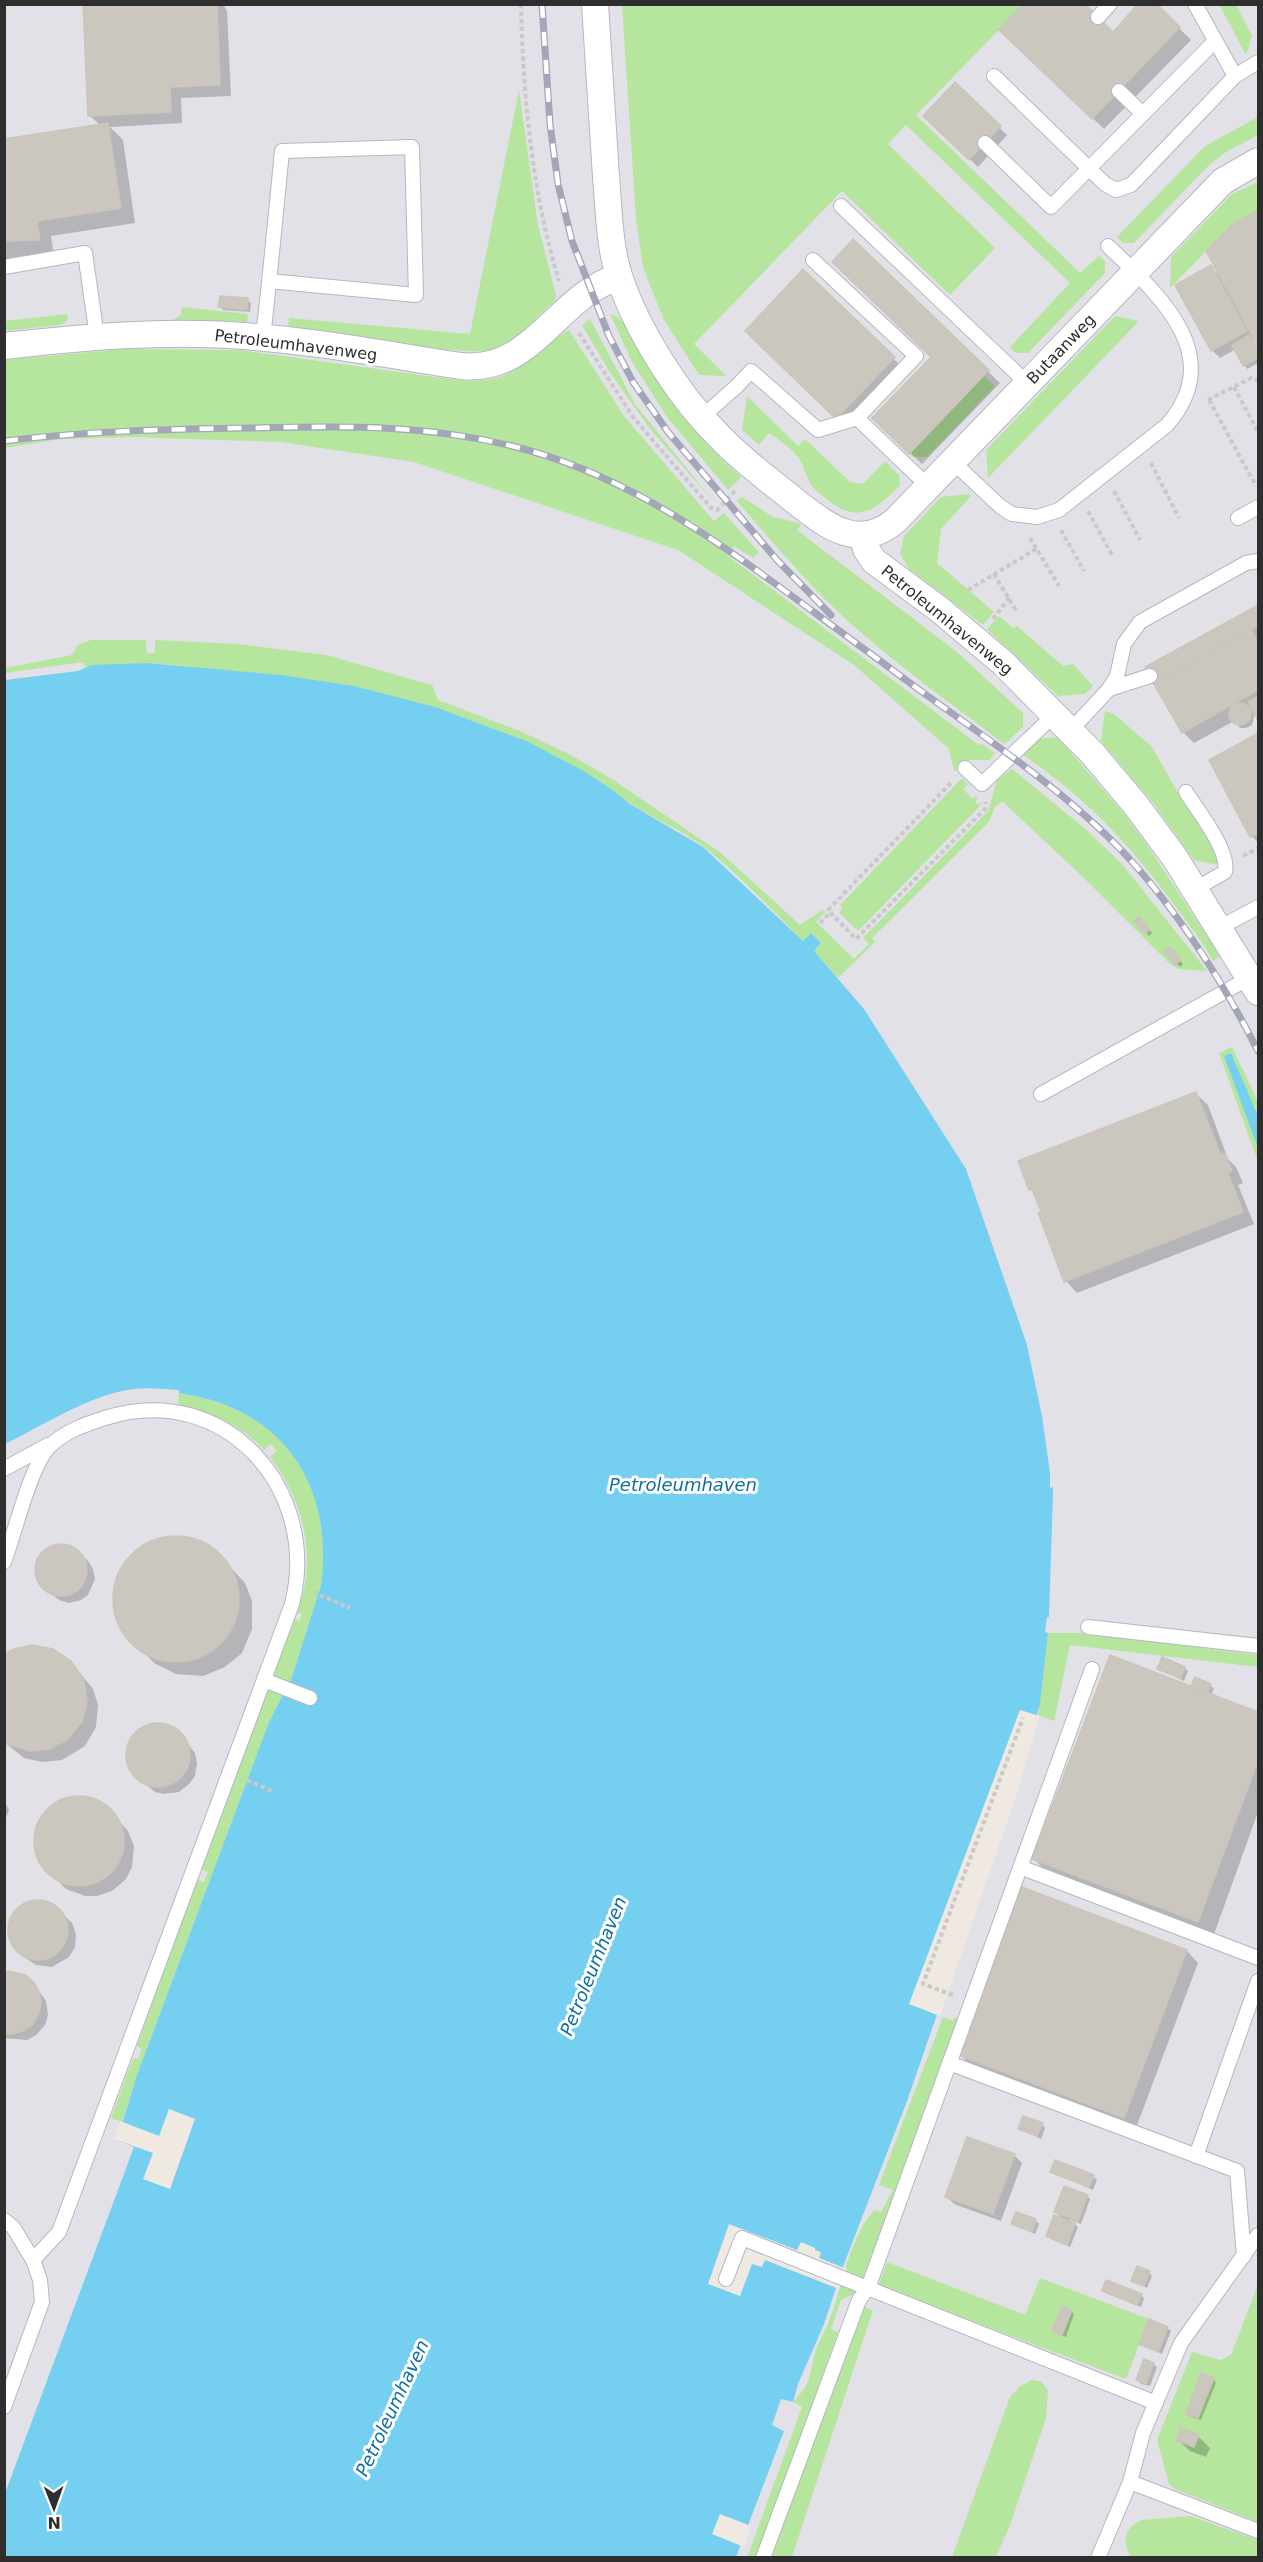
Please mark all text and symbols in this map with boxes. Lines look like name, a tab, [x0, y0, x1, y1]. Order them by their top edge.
street label: Butaanweg	[1023, 310, 1099, 388]
street label: Petroleumhavenweg	[214, 326, 378, 364]
street label: Petroleumhavenweg	[877, 561, 1017, 679]
water label: Petroleumhaven	[609, 1474, 757, 1495]
water label: Petroleumhaven	[556, 1893, 630, 2039]
water label: Petroleumhaven	[351, 2336, 433, 2480]
north arrow	[24, 2478, 84, 2538]
text: N	[47, 2513, 61, 2532]

